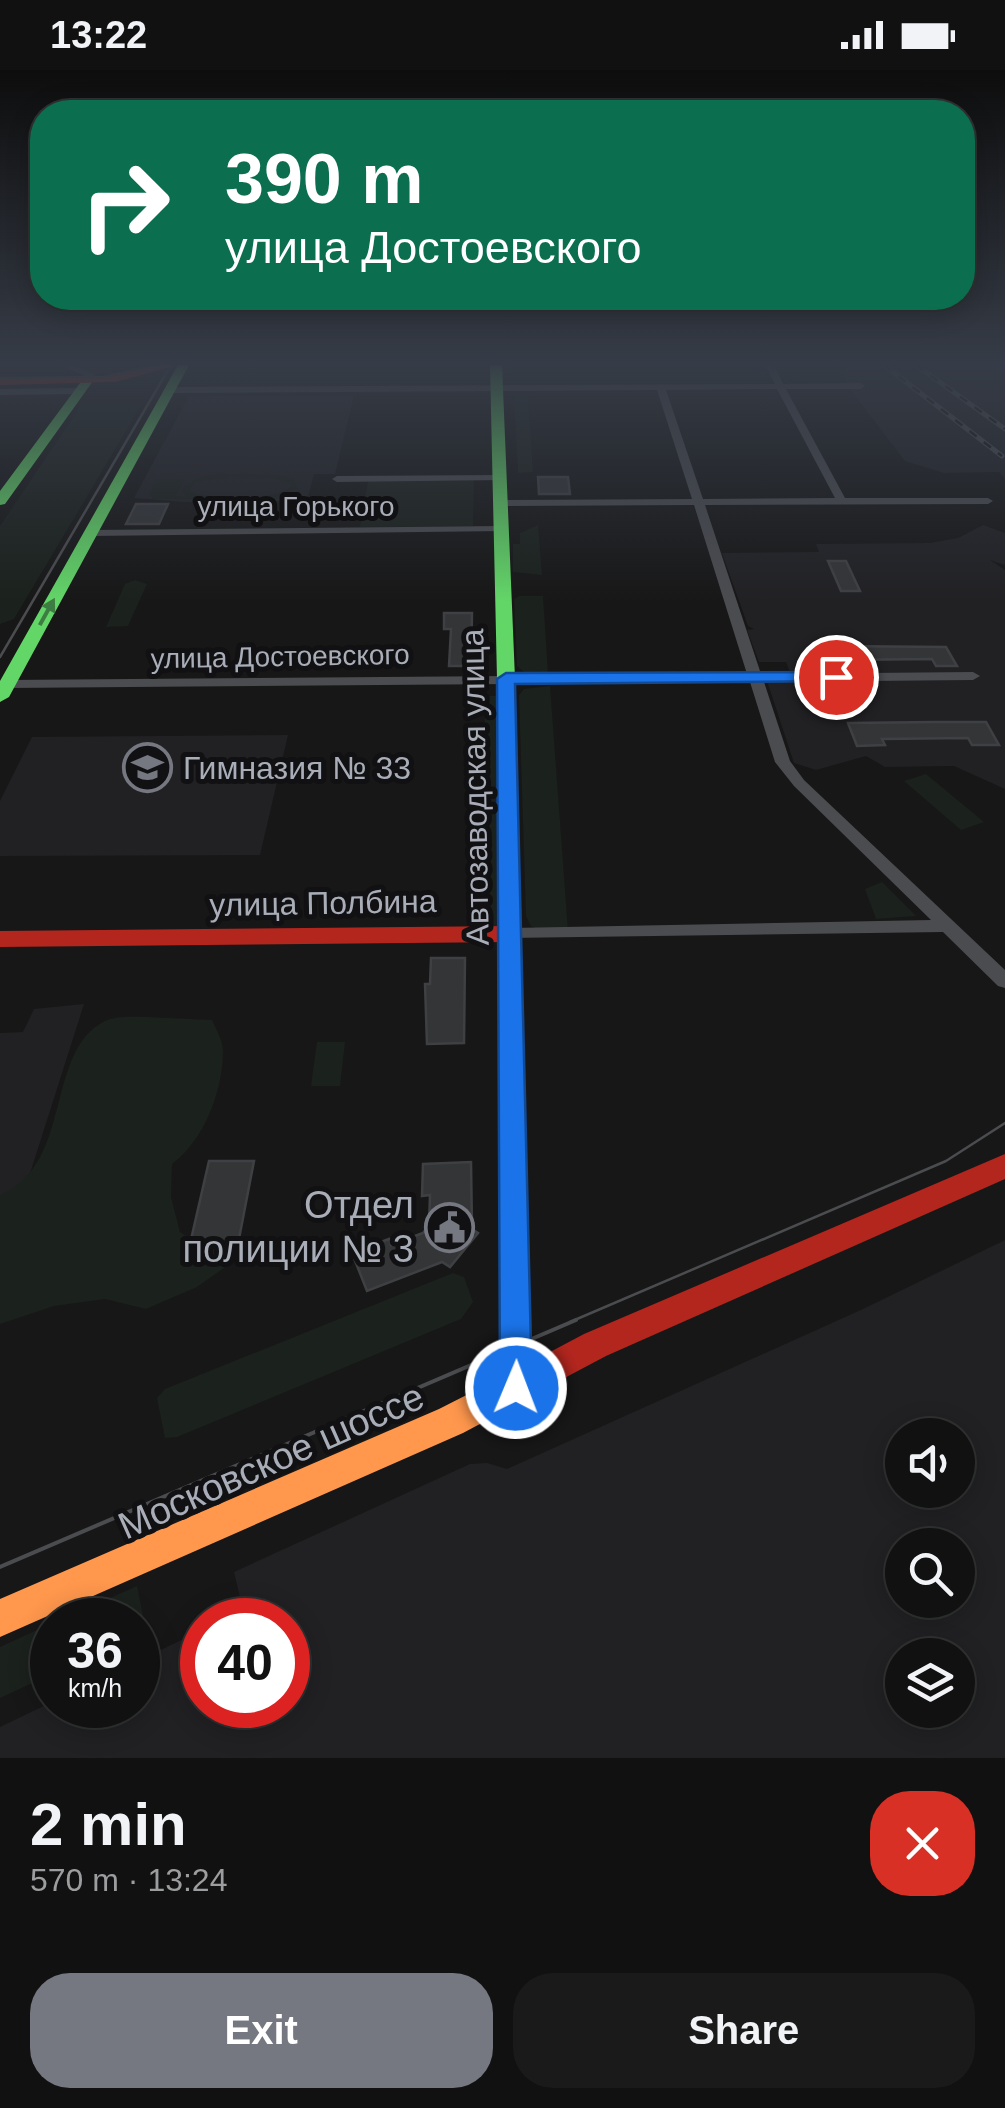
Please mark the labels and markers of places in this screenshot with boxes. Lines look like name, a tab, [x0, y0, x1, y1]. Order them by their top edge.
pin	[794, 635, 879, 720]
school or university icon: Гимназия № 33	[122, 742, 174, 794]
place label: Гимназия № 33	[183, 750, 411, 786]
place label: Отдел полиции № 3	[182, 1184, 414, 1270]
public building icon: Отдел полиции № 3	[423, 1201, 475, 1253]

